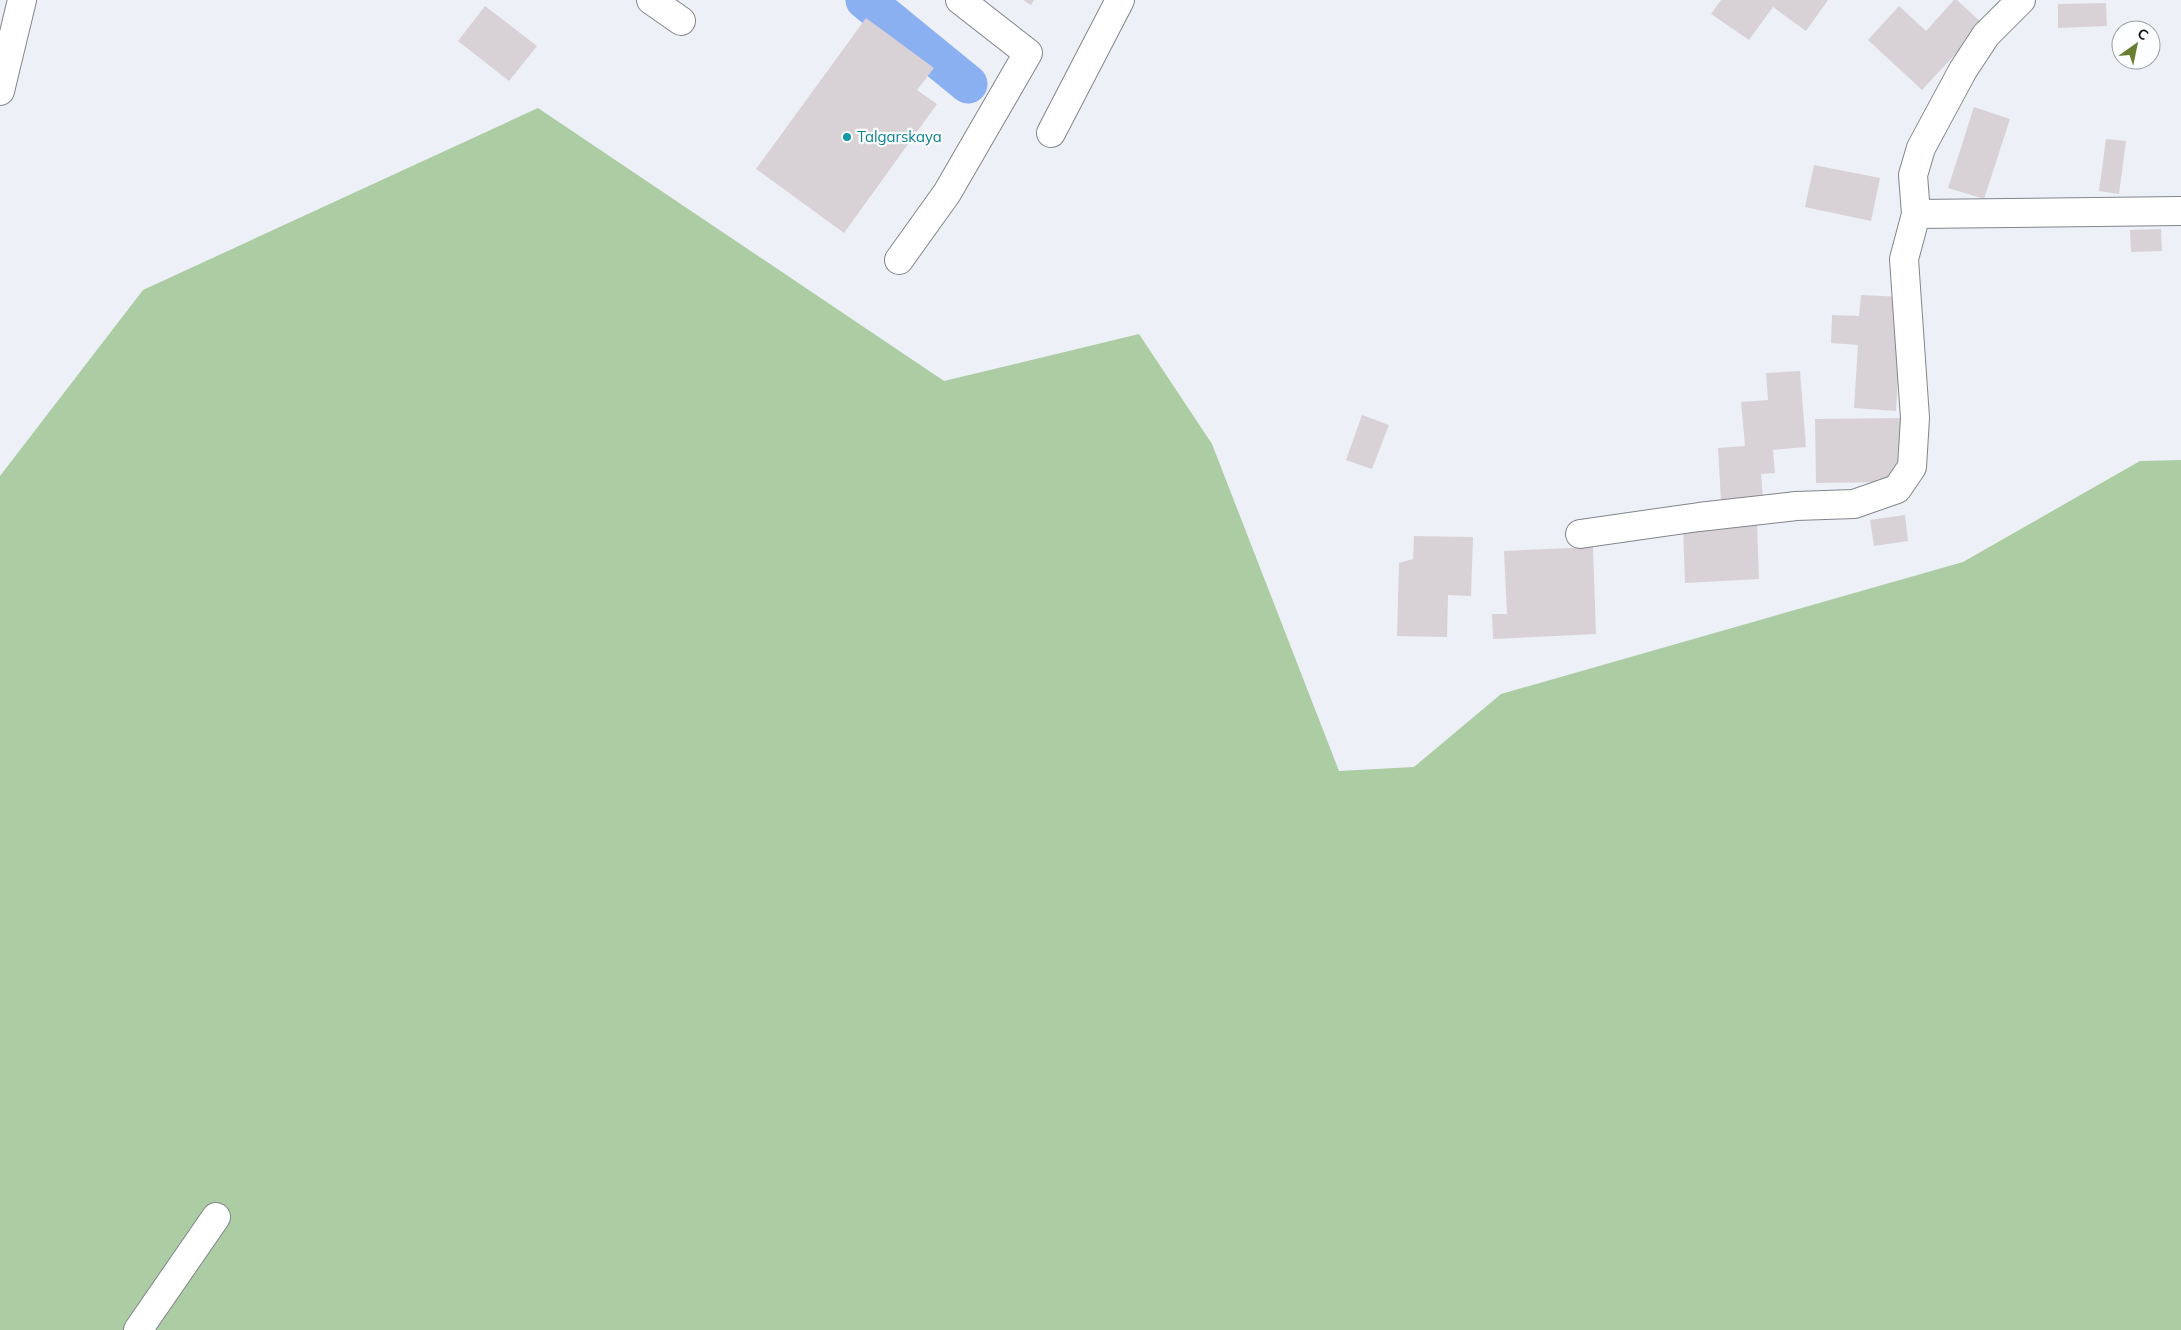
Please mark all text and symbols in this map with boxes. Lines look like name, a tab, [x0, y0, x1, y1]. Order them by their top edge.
north arrow	[2111, 20, 2161, 70]
text: С	[2134, 24, 2152, 44]
place label: Talgarskaya	[857, 127, 942, 146]
marker: Talgarskaya	[841, 131, 853, 143]

